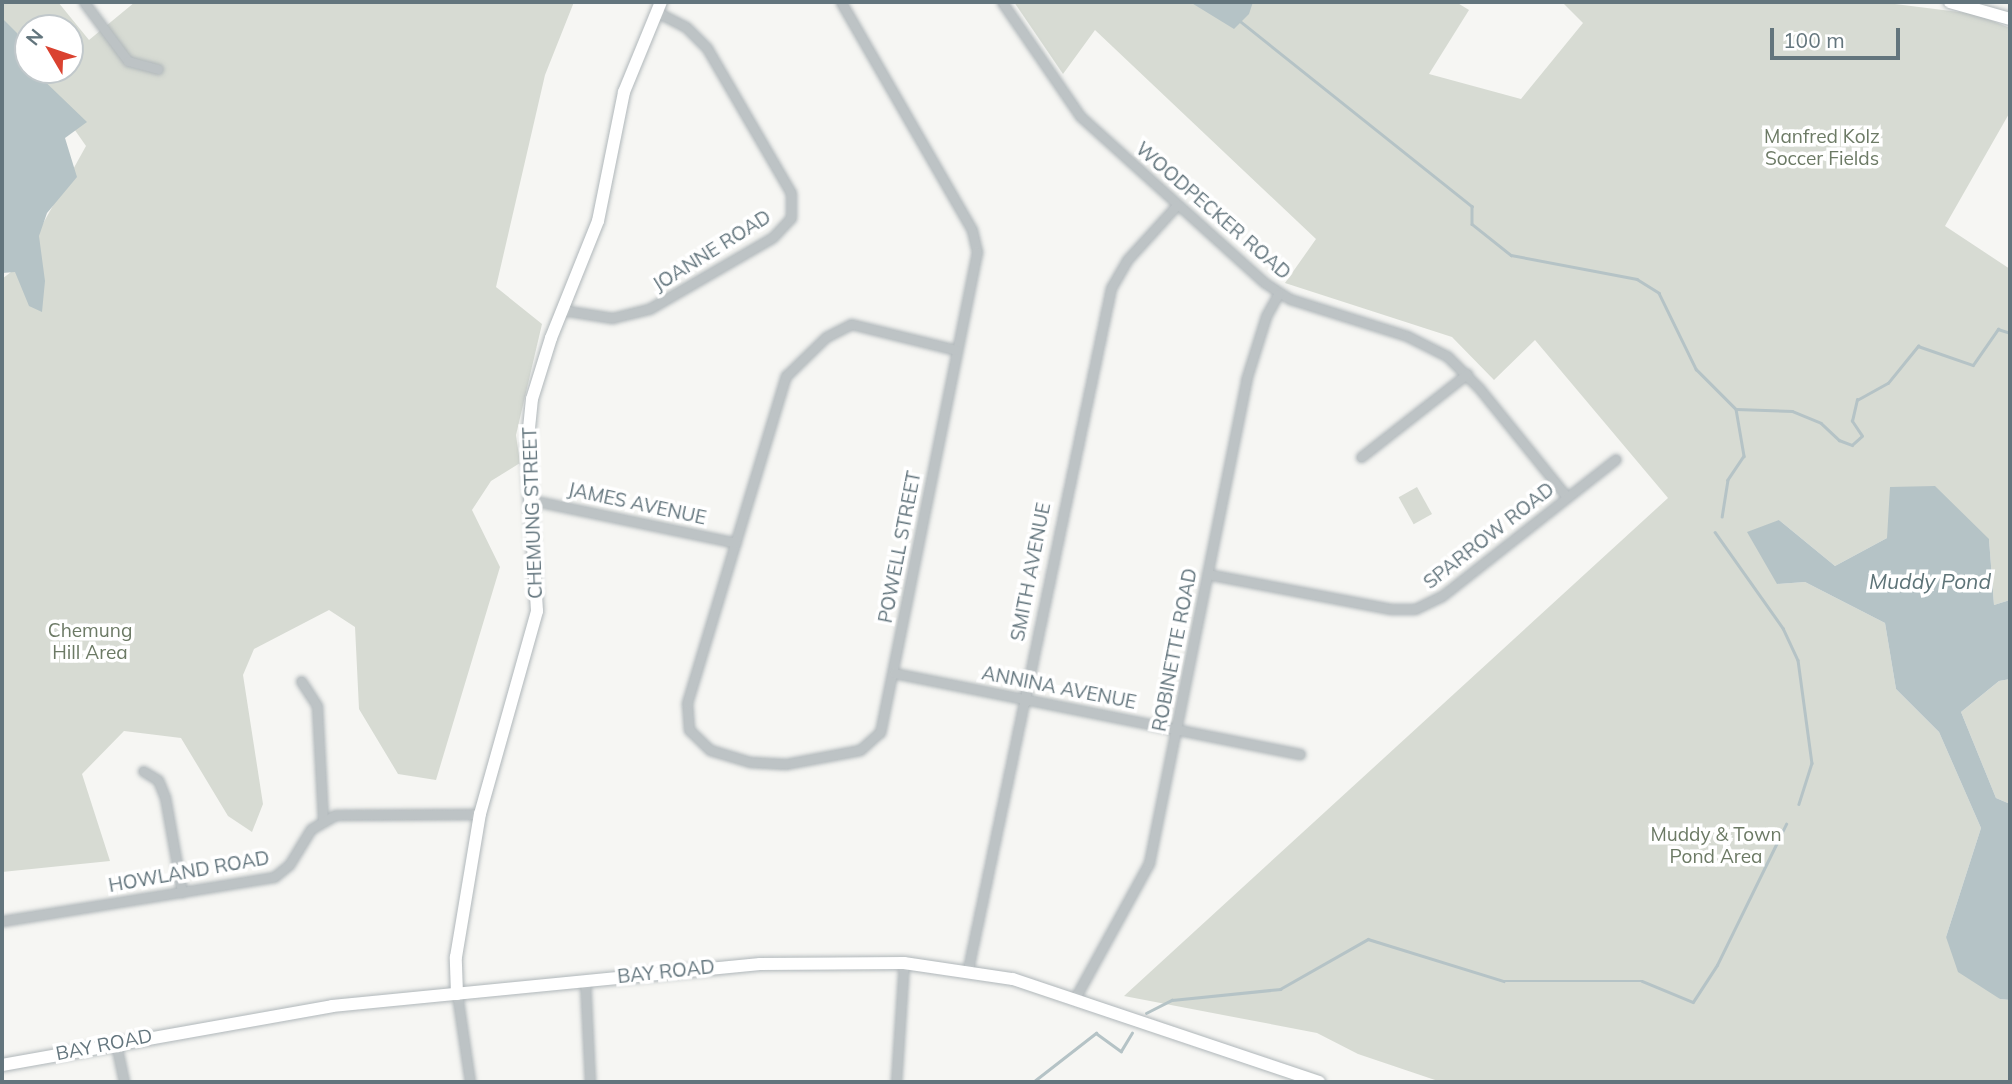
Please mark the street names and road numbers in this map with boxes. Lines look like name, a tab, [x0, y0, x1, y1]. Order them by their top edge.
street label: WOODPECKER ROAD	[1131, 138, 1295, 284]
street label: JOANNE ROAD	[649, 206, 775, 296]
street label: CHEMUNG STREET	[519, 427, 547, 599]
street label: POWELL STREET	[874, 469, 926, 625]
street label: JAMES AVENUE	[566, 478, 708, 530]
street label: SPARROW ROAD	[1419, 478, 1559, 594]
street label: SMITH AVENUE	[1006, 501, 1056, 643]
street label: ROBINETTE ROAD	[1148, 567, 1202, 733]
street label: ANNINA AVENUE	[980, 662, 1138, 714]
street label: HOWLAND ROAD	[107, 847, 271, 897]
street label: BAY ROAD	[616, 956, 716, 988]
street label: BAY ROAD	[54, 1024, 154, 1066]

